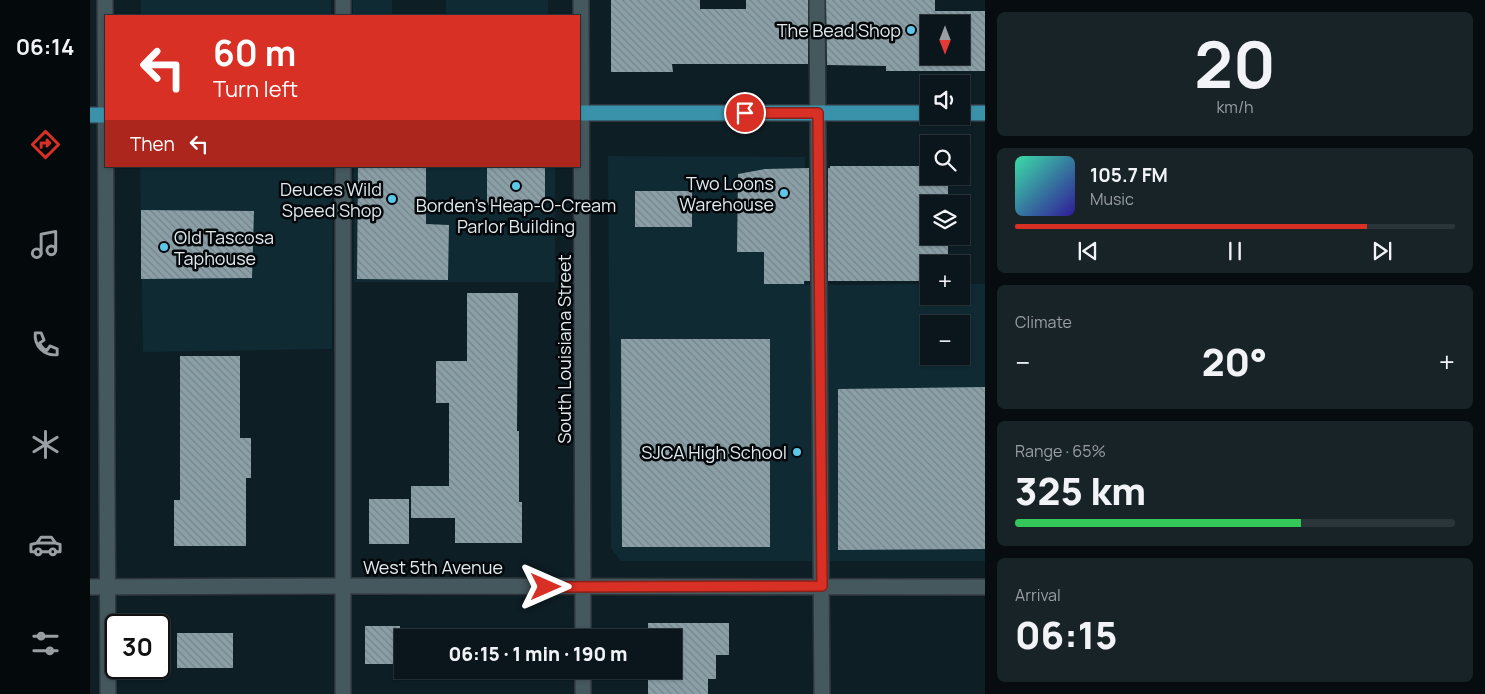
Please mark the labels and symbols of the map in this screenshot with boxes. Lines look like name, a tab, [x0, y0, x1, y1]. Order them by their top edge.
north arrow	[920, 15, 970, 65]
place label: The Bead Shop	[777, 18, 901, 42]
marker: The Bead Shop	[905, 24, 917, 36]
pin	[724, 92, 766, 134]
place label: Two Loons Warehouse	[679, 171, 774, 216]
place label: Deuces Wild Speed Shop	[280, 177, 382, 222]
marker: Borden's Heap-O-Cream Parlor Building	[510, 180, 522, 192]
marker: Two Loons Warehouse	[778, 187, 790, 199]
marker: Deuces Wild Speed Shop	[386, 193, 398, 205]
place label: Borden's Heap-O-Cream Parlor Building	[416, 193, 616, 238]
place label: Old Tascosa Taphouse	[174, 225, 274, 270]
marker: Old Tascosa Taphouse	[158, 241, 170, 253]
street label: South Louisiana Street	[552, 254, 576, 444]
place label: SJCA High School	[641, 440, 787, 464]
marker: SJCA High School	[791, 446, 803, 458]
street label: West 5th Avenue	[363, 555, 503, 579]
position arrow	[519, 560, 571, 612]
speed limit sign: 30	[105, 614, 170, 679]

